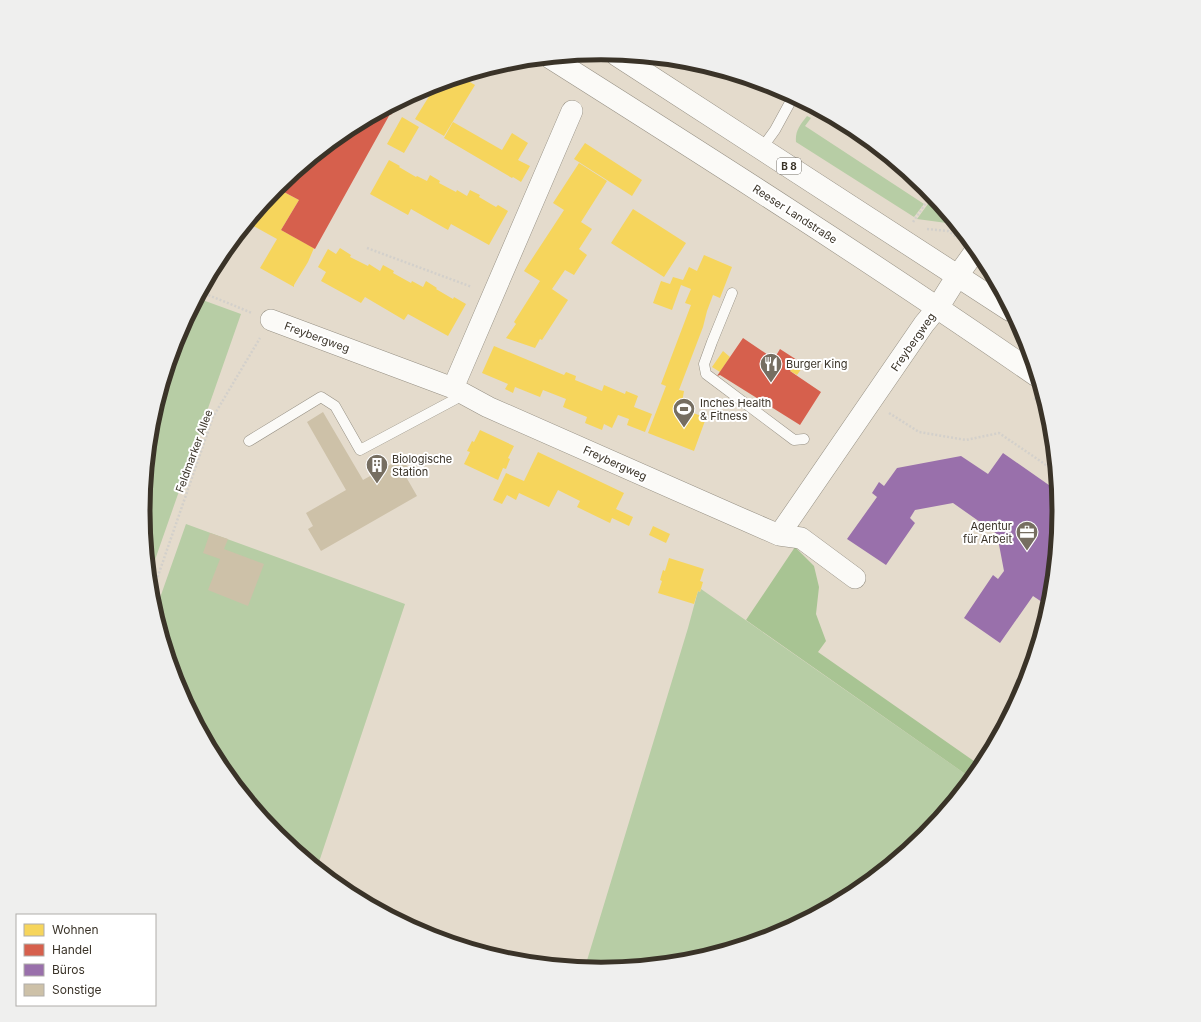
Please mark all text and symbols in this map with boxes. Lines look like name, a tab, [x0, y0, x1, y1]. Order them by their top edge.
road number: B 8	[777, 158, 801, 174]
street label: Reeser Landstraße	[750, 182, 840, 246]
street label: Freybergweg	[888, 310, 938, 374]
street label: Freybergweg	[282, 319, 352, 355]
restaurant icon: Burger King	[758, 351, 784, 384]
place label: Burger King	[786, 357, 848, 371]
sports icon: Inches Health & Fitness	[671, 396, 697, 429]
place label: Inches Health & Fitness	[700, 396, 771, 423]
street label: Feldmarker Allee	[173, 408, 215, 494]
street label: Freybergweg	[581, 443, 649, 483]
building icon: Biologische Station	[364, 452, 390, 485]
place label: Biologische Station	[392, 452, 452, 479]
place label: Agentur für Arbeit	[963, 519, 1012, 546]
office icon: Agentur für Arbeit	[1014, 519, 1040, 552]
legend	[16, 914, 156, 1006]
text: Wohnen	[52, 922, 99, 937]
text: Handel	[52, 942, 92, 957]
text: Büros	[52, 962, 85, 977]
text: Sonstige	[52, 982, 102, 997]

